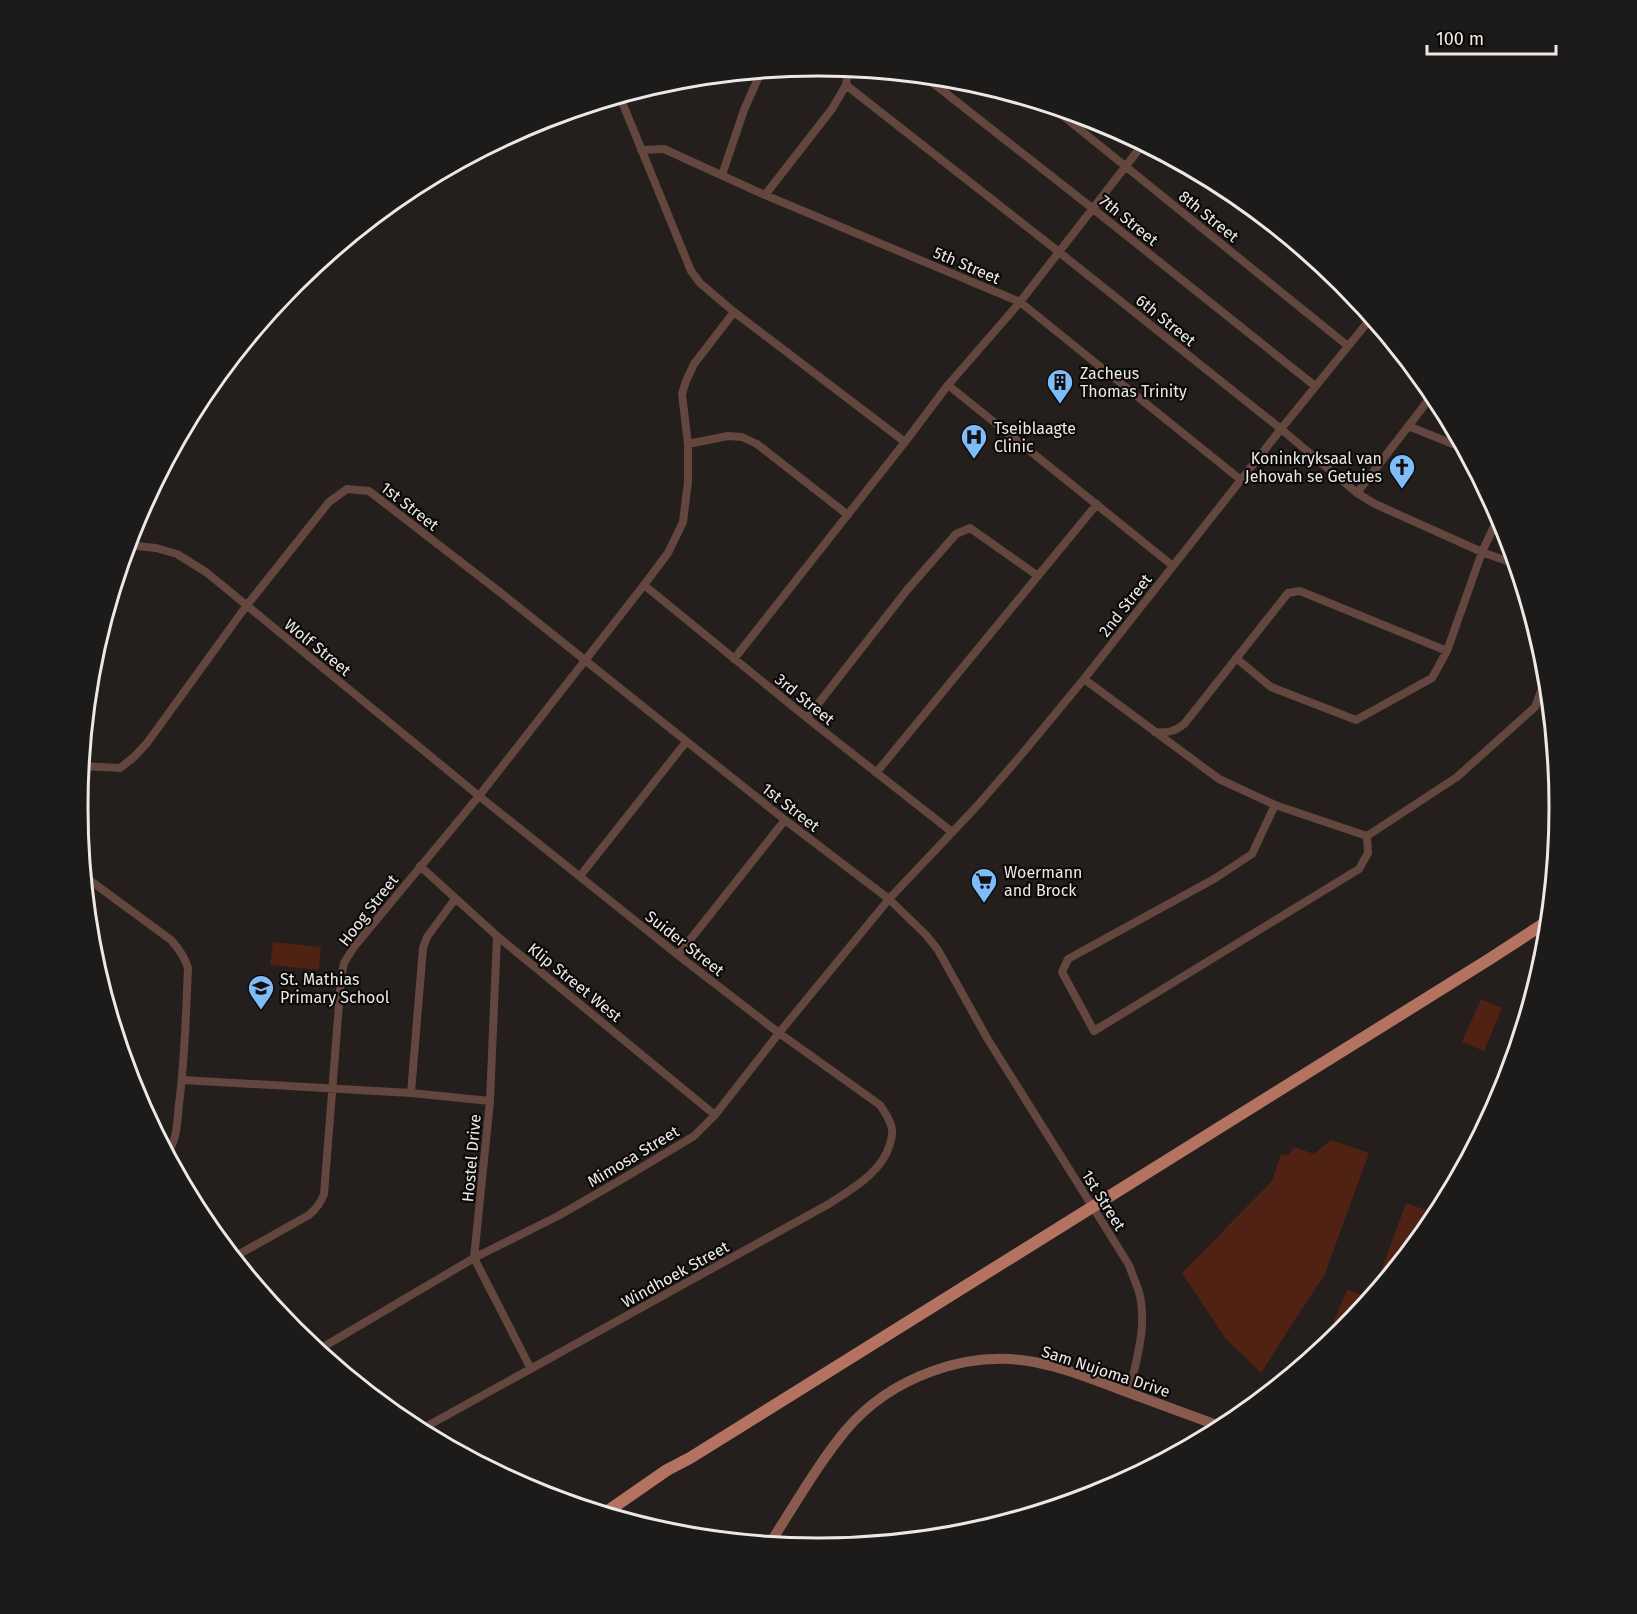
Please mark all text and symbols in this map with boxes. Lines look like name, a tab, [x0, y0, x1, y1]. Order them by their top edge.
scale bar	[1427, 18, 1556, 56]
text: 100 m	[1436, 28, 1484, 50]
street label: 8th Street	[1175, 186, 1243, 246]
street label: 7th Street	[1096, 191, 1162, 250]
street label: 5th Street	[931, 243, 1003, 288]
street label: 6th Street	[1132, 291, 1200, 350]
place label: Zacheus Thomas Trinity	[1080, 364, 1187, 401]
building icon: Zacheus Thomas Trinity	[1045, 367, 1075, 405]
place label: Tseiblaagte Clinic	[994, 419, 1076, 456]
hospital icon: Tseiblaagte Clinic	[959, 422, 989, 460]
place label: Koninkryksaal van Jehovah se Getuies	[1245, 449, 1382, 486]
church icon: Koninkryksaal van Jehovah se Getuies	[1387, 452, 1417, 490]
street label: 1st Street	[377, 478, 442, 535]
street label: 2nd Street	[1095, 570, 1156, 641]
street label: Wolf Street	[281, 615, 355, 680]
street label: 3rd Street	[771, 670, 838, 729]
street label: 1st Street	[758, 779, 823, 836]
place label: Woermann and Brock	[1004, 863, 1082, 900]
supermarket icon: Woermann and Brock	[969, 866, 999, 904]
street label: Hoog Street	[335, 871, 402, 950]
street label: Suider Street	[642, 907, 728, 980]
street label: Klip Street West	[524, 939, 626, 1026]
place label: St. Mathias Primary School	[280, 970, 390, 1007]
school or university icon: St. Mathias Primary School	[246, 973, 276, 1011]
street label: Hostel Drive	[458, 1113, 485, 1203]
street label: Mimosa Street	[584, 1121, 683, 1191]
street label: 1st Street	[1078, 1166, 1130, 1234]
street label: Windhoek Street	[618, 1237, 732, 1312]
street label: Sam Nujoma Drive	[1039, 1342, 1172, 1401]

